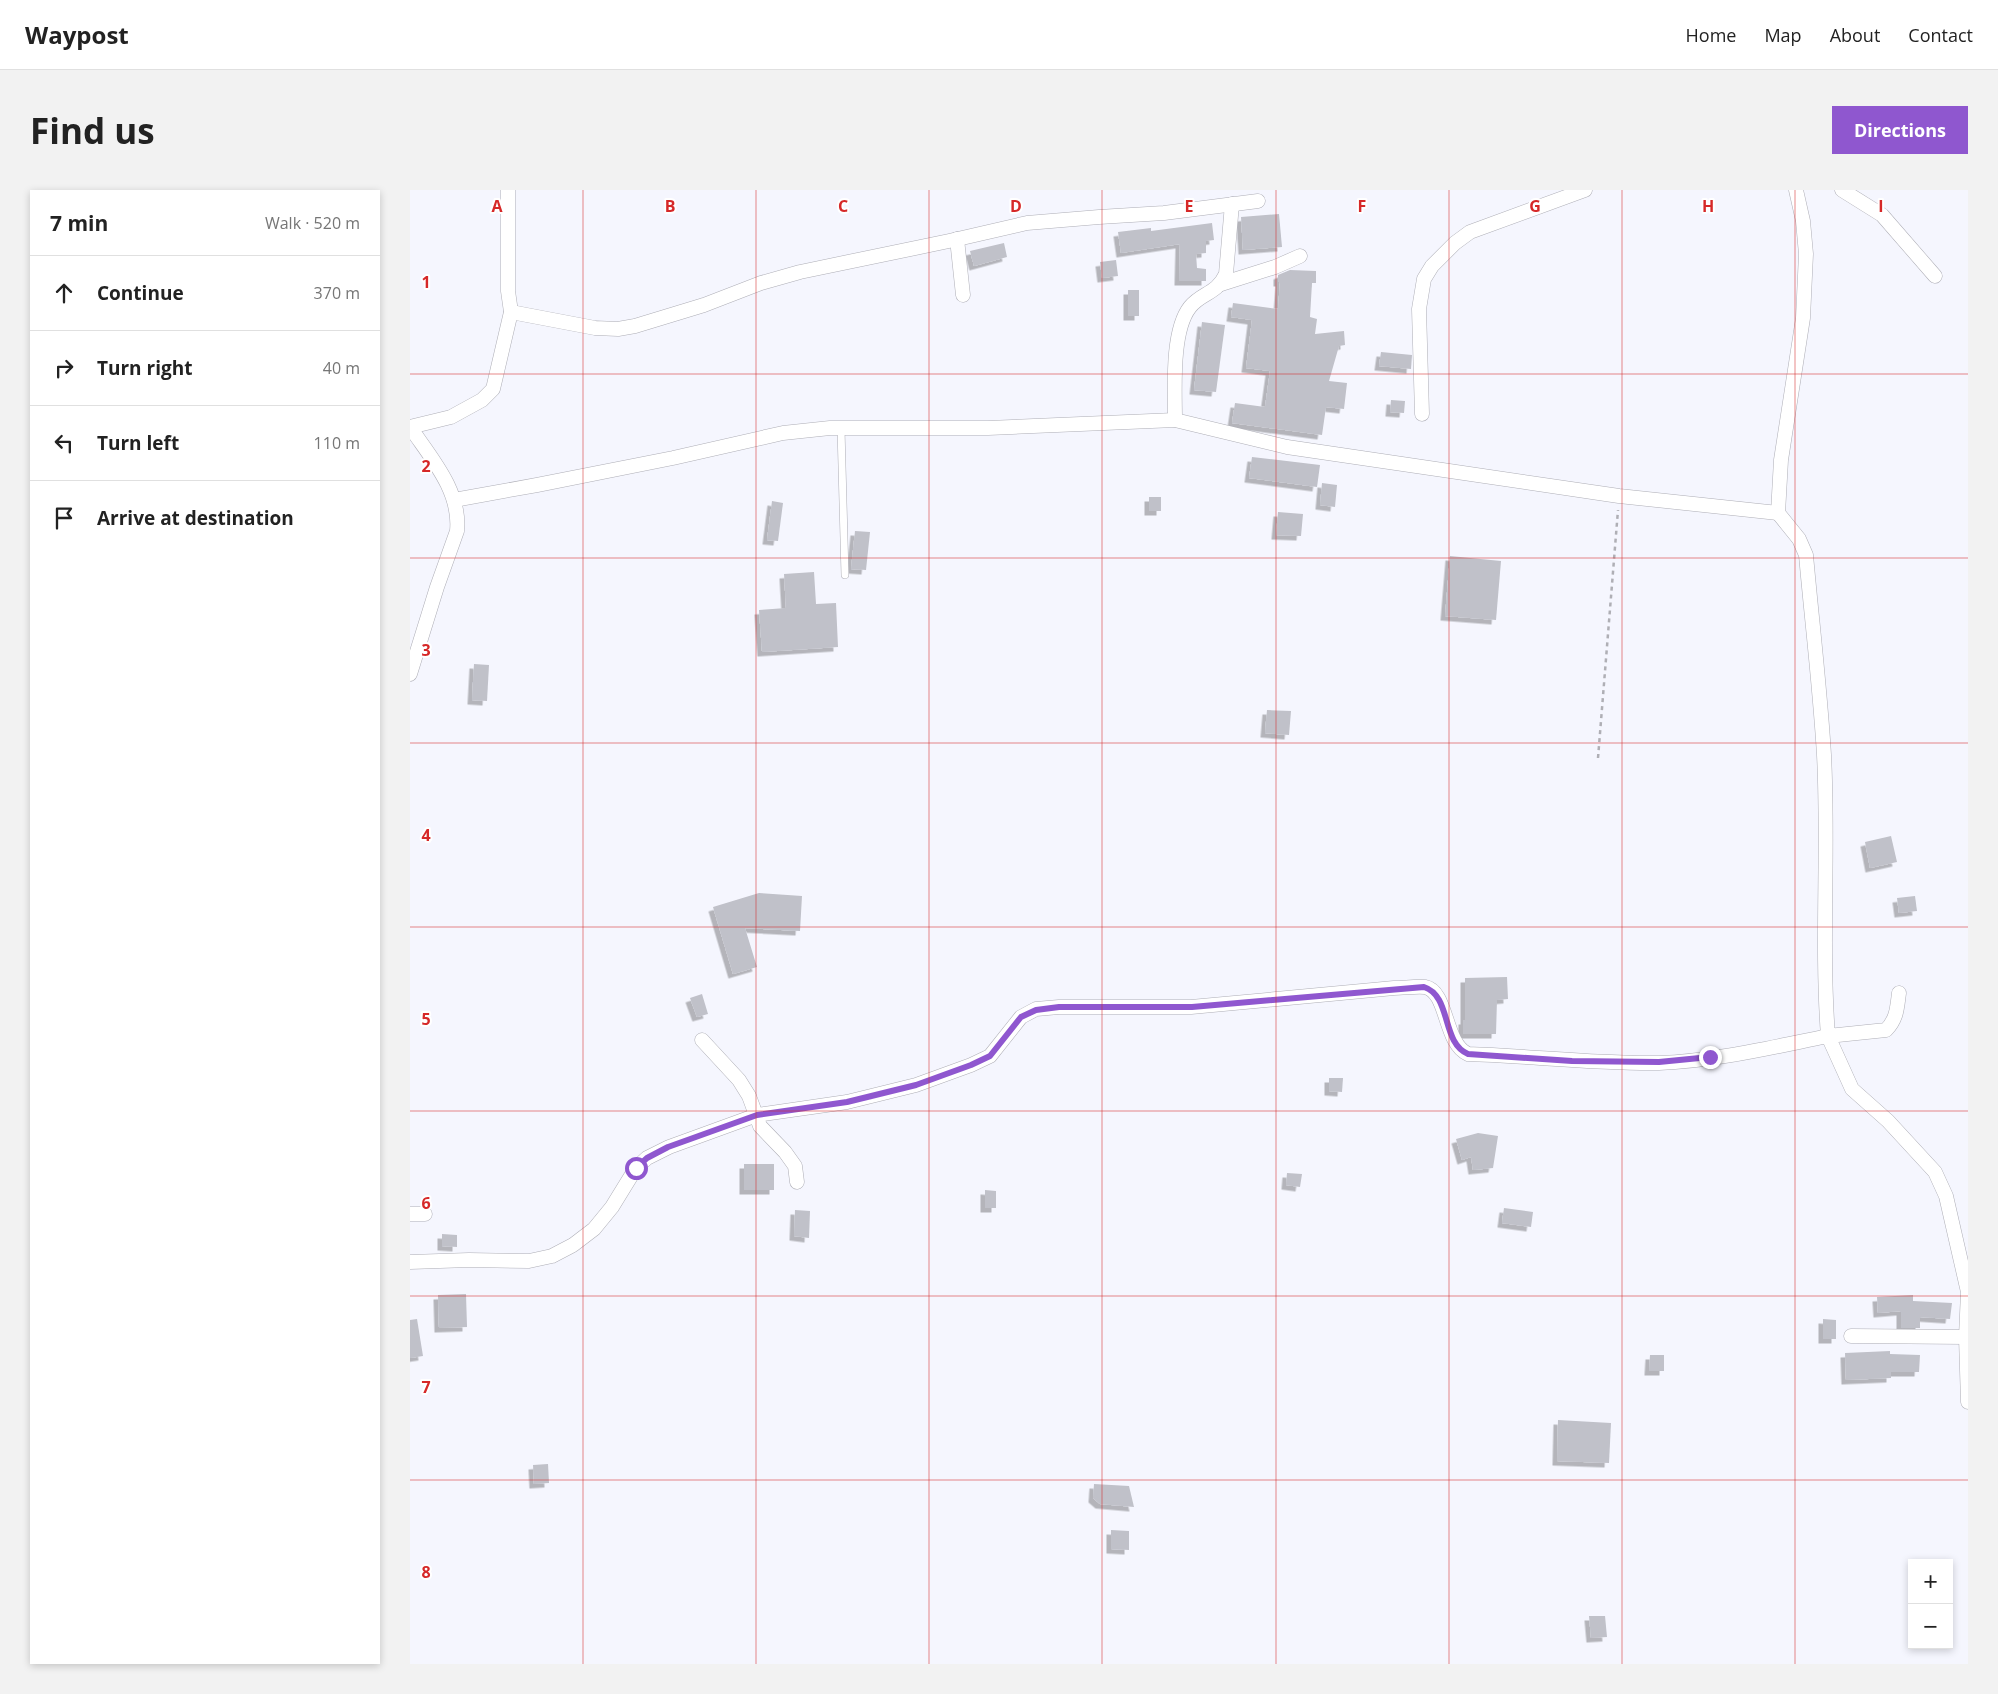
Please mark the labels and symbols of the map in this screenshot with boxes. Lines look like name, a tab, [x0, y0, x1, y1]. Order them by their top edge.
text: A	[491, 195, 503, 217]
text: B	[665, 195, 675, 217]
text: C	[838, 195, 848, 217]
text: D	[1010, 195, 1022, 217]
text: E	[1185, 195, 1194, 217]
text: F	[1358, 195, 1366, 217]
text: G	[1529, 195, 1541, 217]
text: H	[1702, 195, 1714, 217]
text: I	[1878, 195, 1884, 217]
text: 1	[421, 271, 431, 293]
text: 2	[421, 455, 431, 477]
text: 3	[421, 639, 431, 661]
text: 4	[421, 824, 431, 846]
text: 5	[421, 1008, 431, 1030]
route end	[1699, 1046, 1722, 1069]
route start	[625, 1157, 648, 1180]
text: 6	[421, 1192, 431, 1214]
text: 7	[421, 1376, 431, 1398]
text: 8	[421, 1561, 431, 1583]

